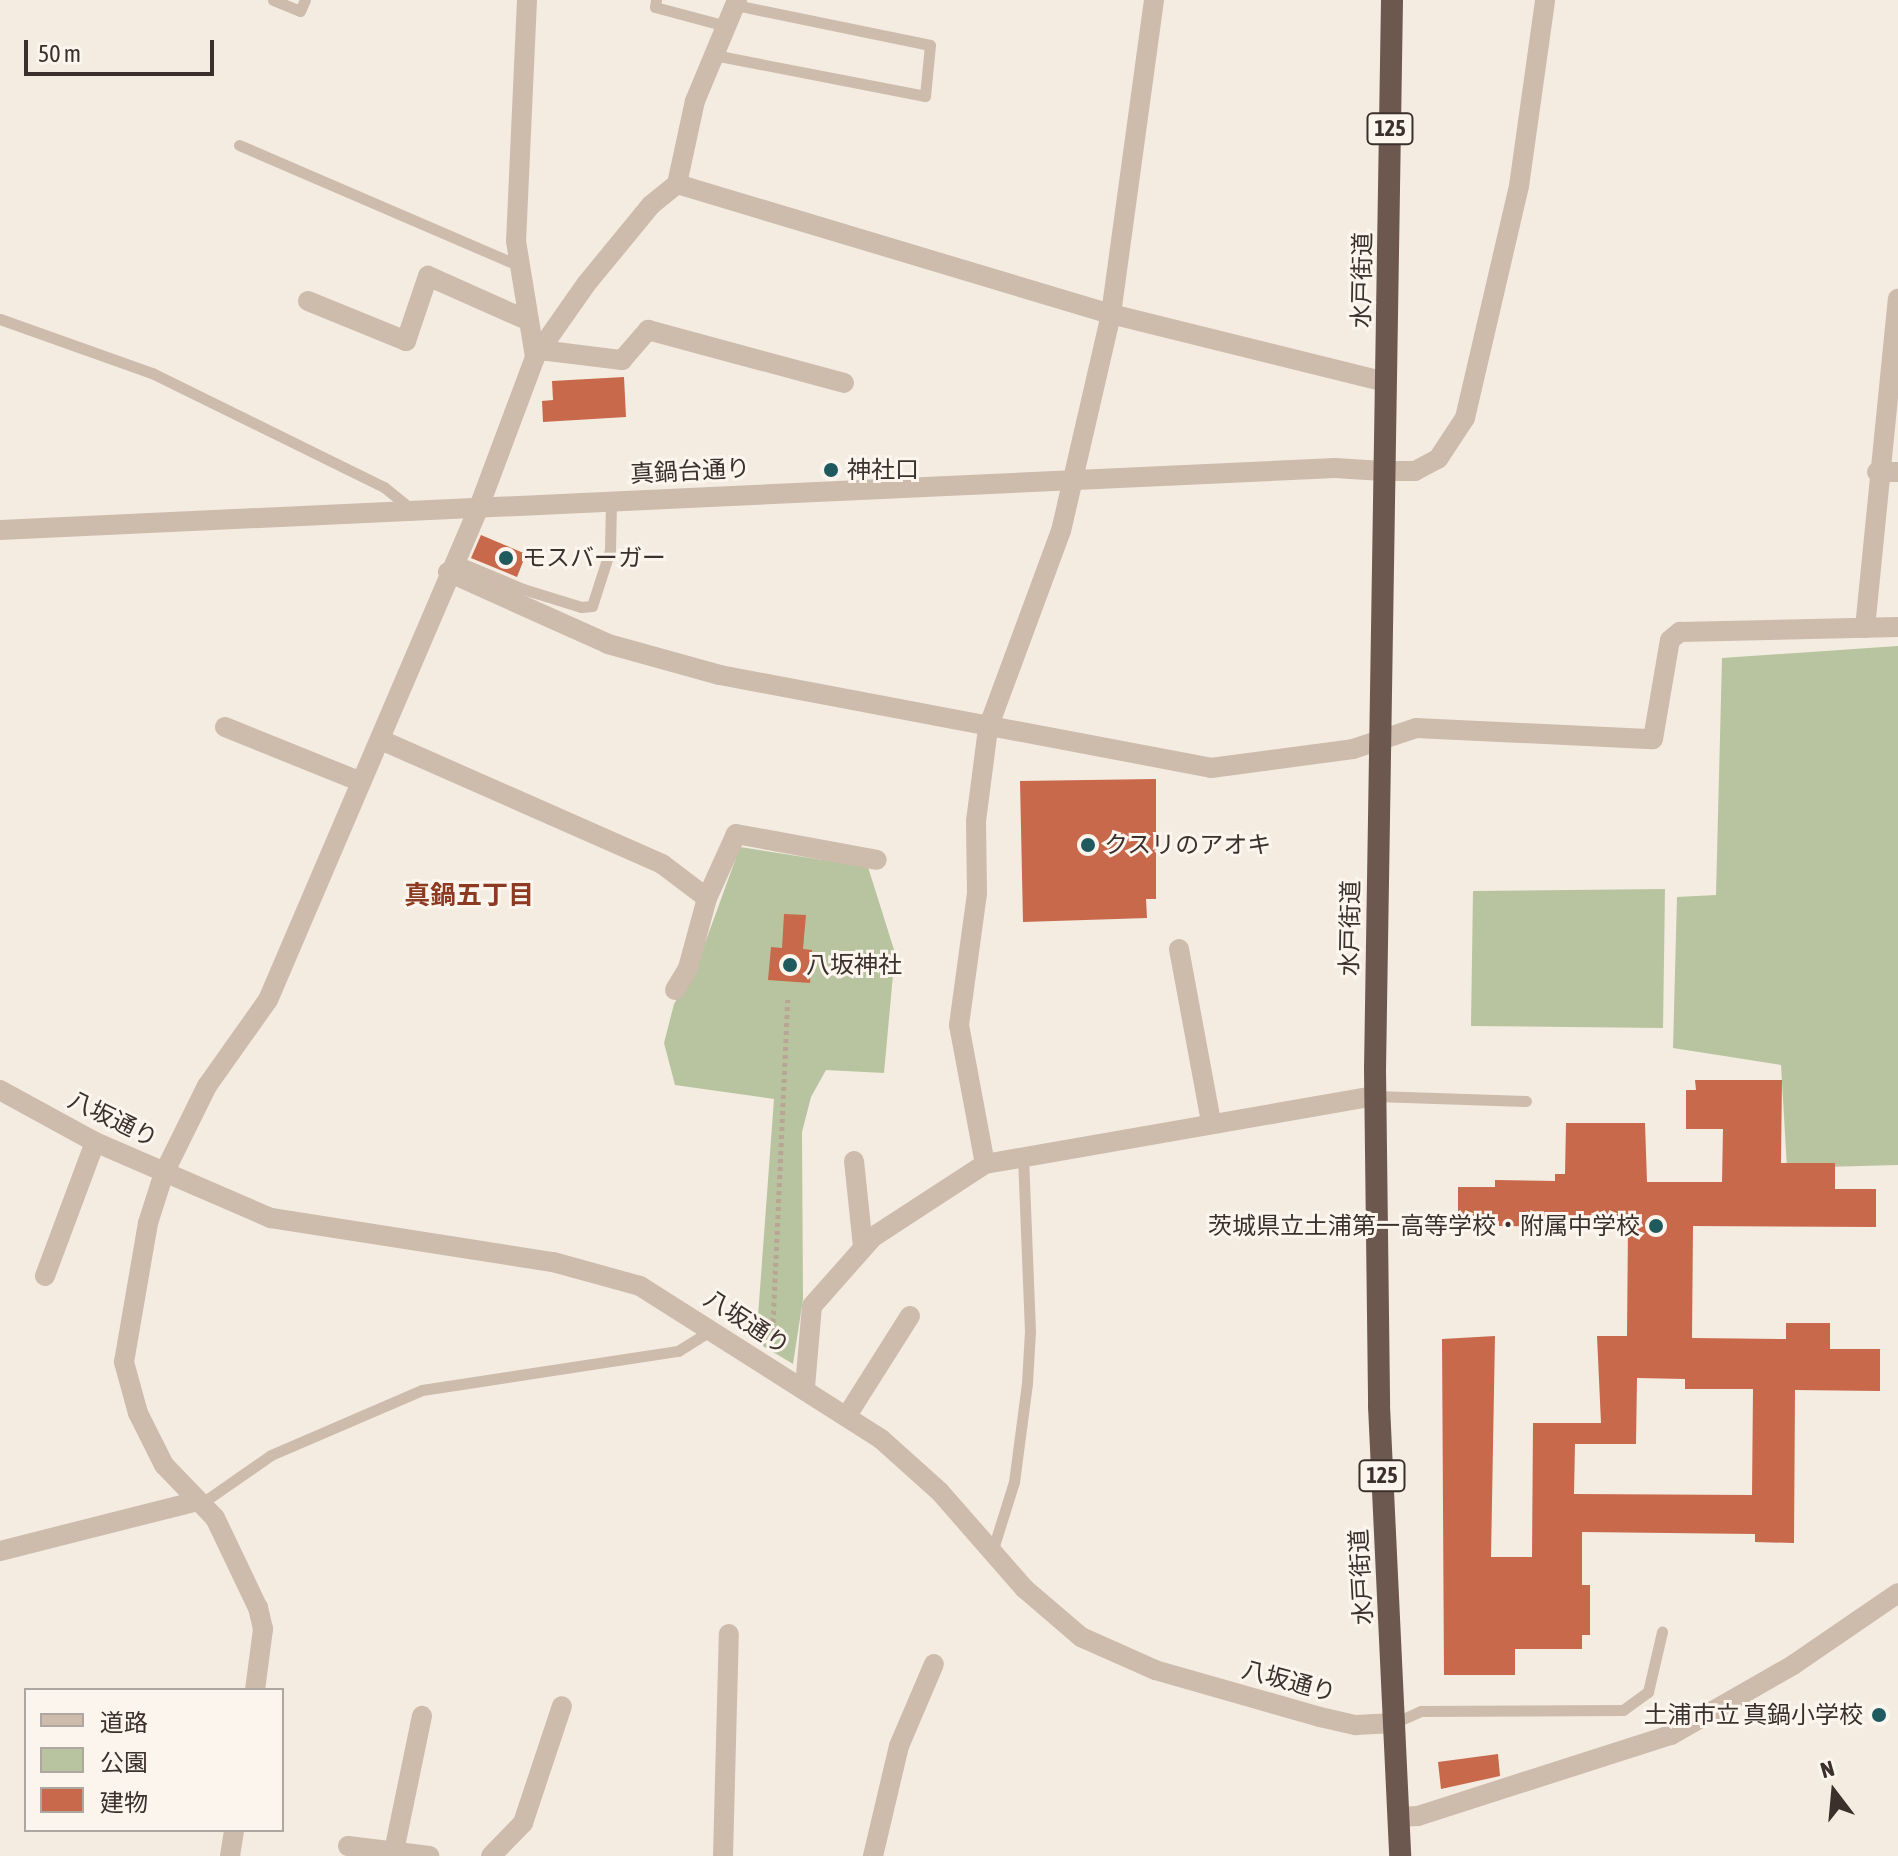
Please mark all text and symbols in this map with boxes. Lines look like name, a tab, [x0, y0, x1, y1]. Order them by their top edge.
scale bar	[28, 24, 218, 74]
text: 50 m	[38, 40, 81, 67]
road number: 125	[1366, 111, 1414, 147]
street label: 水戸街道	[1347, 232, 1377, 328]
street label: 真鍋台通り	[629, 453, 751, 489]
place label: 神社口	[847, 456, 919, 484]
marker: 神社口	[822, 461, 840, 479]
place label: モスバーガー	[522, 544, 666, 572]
marker: モスバーガー	[497, 549, 515, 567]
place label: クスリのアオキ	[1104, 831, 1272, 859]
marker: クスリのアオキ	[1079, 836, 1097, 854]
district label: 真鍋五丁目	[404, 880, 534, 912]
street label: 水戸街道	[1335, 880, 1365, 976]
place label: 八坂神社	[806, 951, 902, 979]
marker: 八坂神社	[781, 956, 799, 974]
street label: 八坂通り	[64, 1085, 162, 1153]
place label: 茨城県立土浦第一高等学校・附属中学校	[1208, 1212, 1640, 1240]
marker: 茨城県立土浦第一高等学校・附属中学校	[1647, 1217, 1665, 1235]
street label: 八坂通り	[699, 1284, 795, 1360]
road number: 125	[1358, 1458, 1406, 1494]
street label: 水戸街道	[1344, 1528, 1378, 1626]
street label: 八坂通り	[1239, 1655, 1339, 1707]
legend	[24, 1688, 284, 1832]
place label: 土浦市立 真鍋小学校	[1644, 1701, 1863, 1729]
marker: 土浦市立 真鍋小学校	[1870, 1706, 1888, 1724]
text: 道路	[100, 1709, 148, 1736]
text: 公園	[100, 1749, 148, 1776]
north arrow	[1794, 1752, 1874, 1832]
text: N	[1818, 1755, 1837, 1783]
text: 建物	[100, 1789, 148, 1816]

